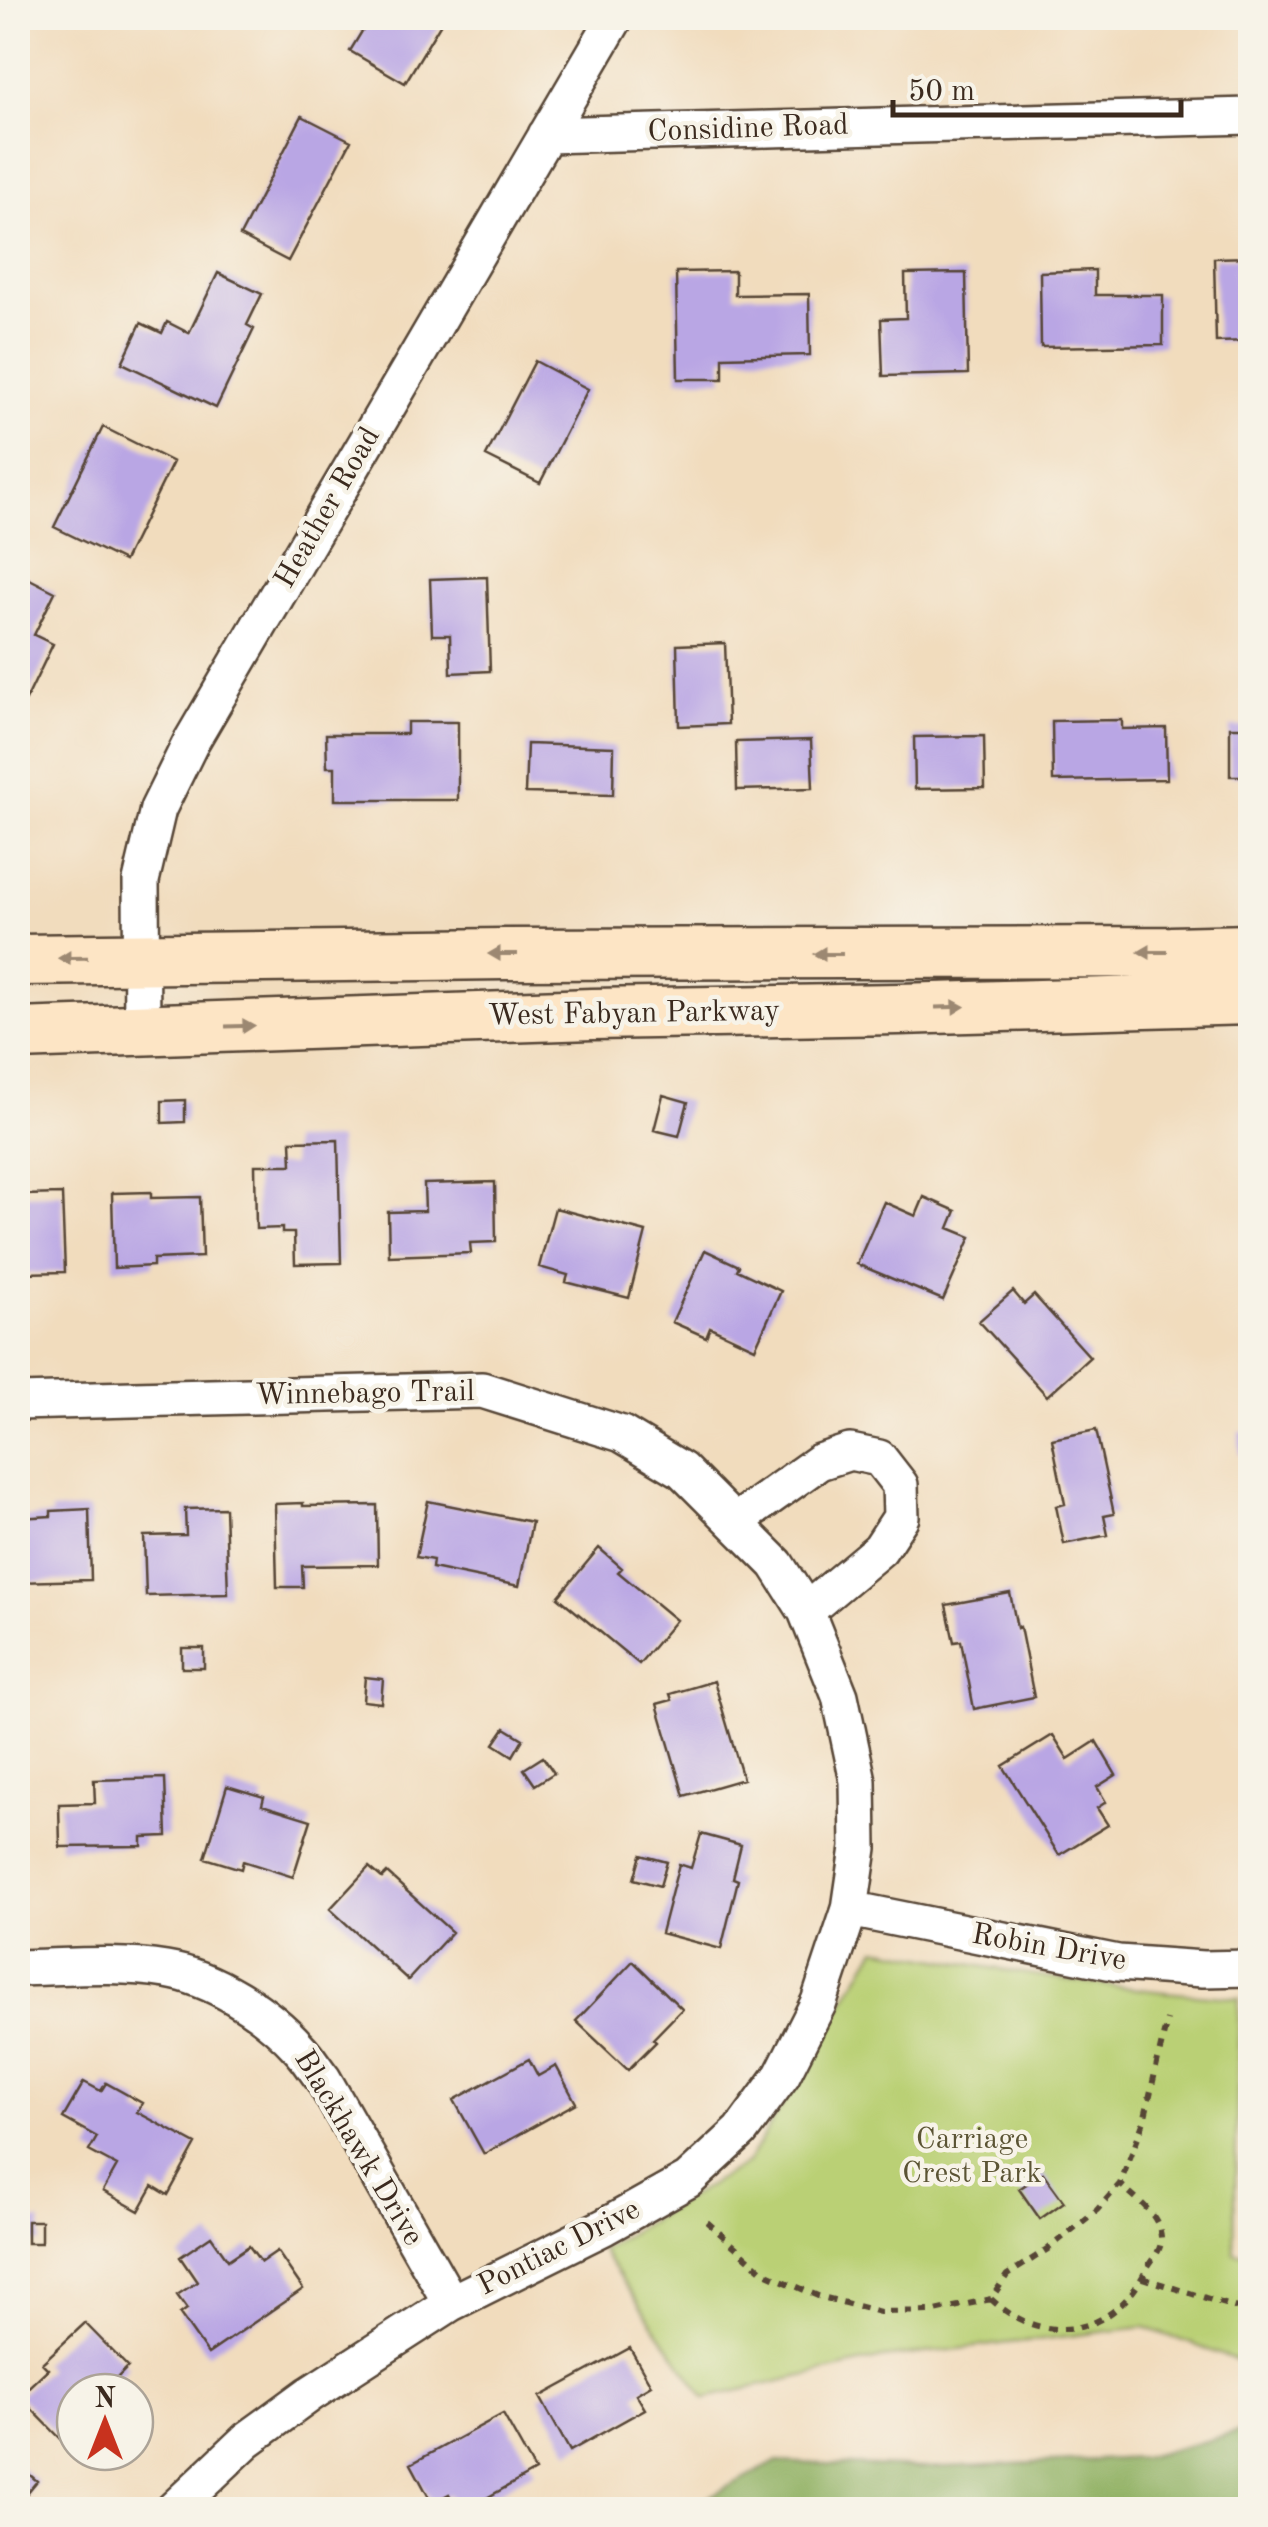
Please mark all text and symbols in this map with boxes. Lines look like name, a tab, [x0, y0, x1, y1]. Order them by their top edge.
scale bar	[893, 55, 1180, 117]
text: 50 m	[908, 77, 975, 107]
street label: Considine Road	[647, 110, 849, 148]
street label: Heather Road	[270, 422, 386, 594]
one-way arrow	[1137, 945, 1169, 961]
one-way arrow	[487, 946, 519, 962]
one-way arrow	[812, 946, 844, 962]
one-way arrow	[57, 951, 89, 967]
street label: West Fabyan Parkway	[488, 996, 780, 1032]
one-way arrow	[934, 999, 966, 1015]
one-way arrow	[224, 1018, 256, 1034]
street label: Winnebago Trail	[255, 1377, 475, 1411]
street label: Robin Drive	[969, 1920, 1129, 1976]
street label: Blackhawk Drive	[288, 2045, 428, 2251]
park label: Carriage Crest Park	[902, 2125, 1042, 2189]
street label: Pontiac Drive	[473, 2194, 645, 2302]
north arrow	[55, 2372, 155, 2472]
text: N	[94, 2386, 116, 2414]

